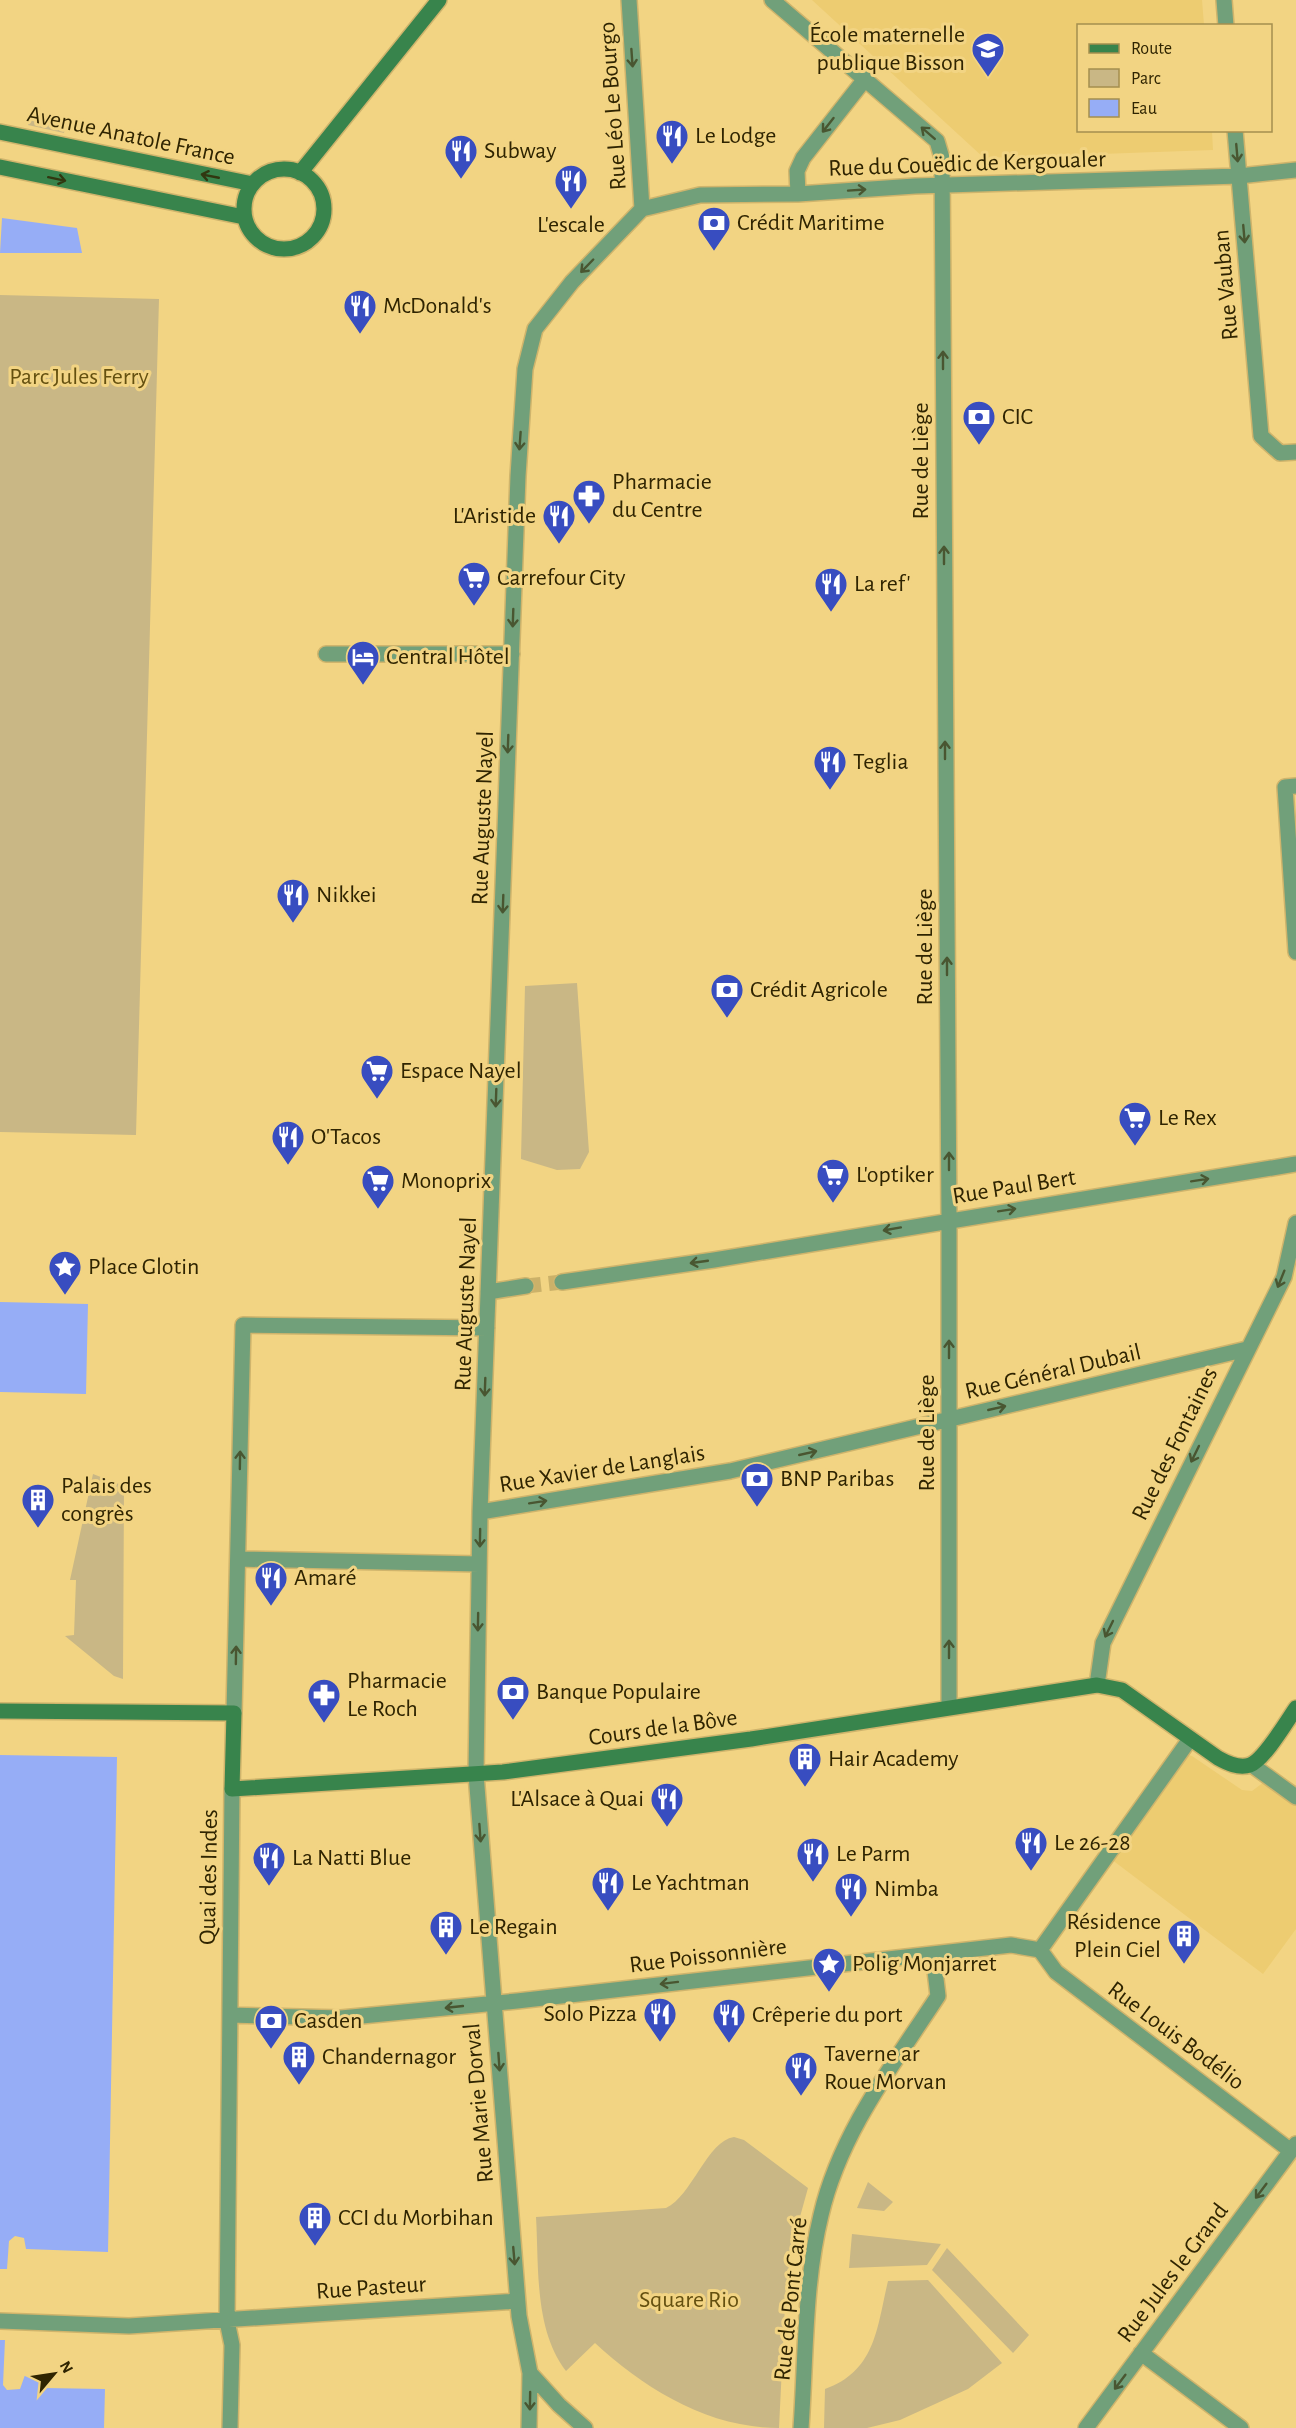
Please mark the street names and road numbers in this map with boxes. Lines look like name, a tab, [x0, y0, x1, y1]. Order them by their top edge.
street label: Rue Léo Le Bourgo	[595, 21, 631, 191]
street label: Avenue Anatole France	[25, 102, 237, 170]
street label: Rue du Couëdic de Kergoualer	[828, 147, 1106, 181]
street label: Rue Vauban	[1209, 229, 1243, 341]
street label: Rue de Liège	[909, 403, 933, 519]
street label: Rue Auguste Nayel	[468, 730, 498, 906]
street label: Rue de Liège	[913, 889, 937, 1005]
street label: Rue Paul Bert	[951, 1165, 1078, 1209]
street label: Rue Auguste Nayel	[451, 1216, 481, 1392]
street label: Rue Général Dubail	[963, 1340, 1143, 1404]
street label: Rue des Fontaines	[1128, 1364, 1222, 1524]
street label: Rue de Liège	[915, 1375, 939, 1491]
street label: Rue Xavier de Langlais	[498, 1441, 706, 1497]
street label: Cours de la Bôve	[587, 1706, 739, 1750]
street label: Quai des Indes	[196, 1809, 222, 1945]
street label: Rue Poissonnière	[628, 1934, 788, 1978]
street label: Rue Louis Bodélio	[1103, 1977, 1249, 2095]
street label: Rue Marie Dorval	[460, 2022, 498, 2184]
street label: Rue Jules le Grand	[1113, 2199, 1233, 2347]
street label: Rue de Pont Carré	[770, 2216, 812, 2382]
street label: Rue Pasteur	[315, 2272, 427, 2304]

